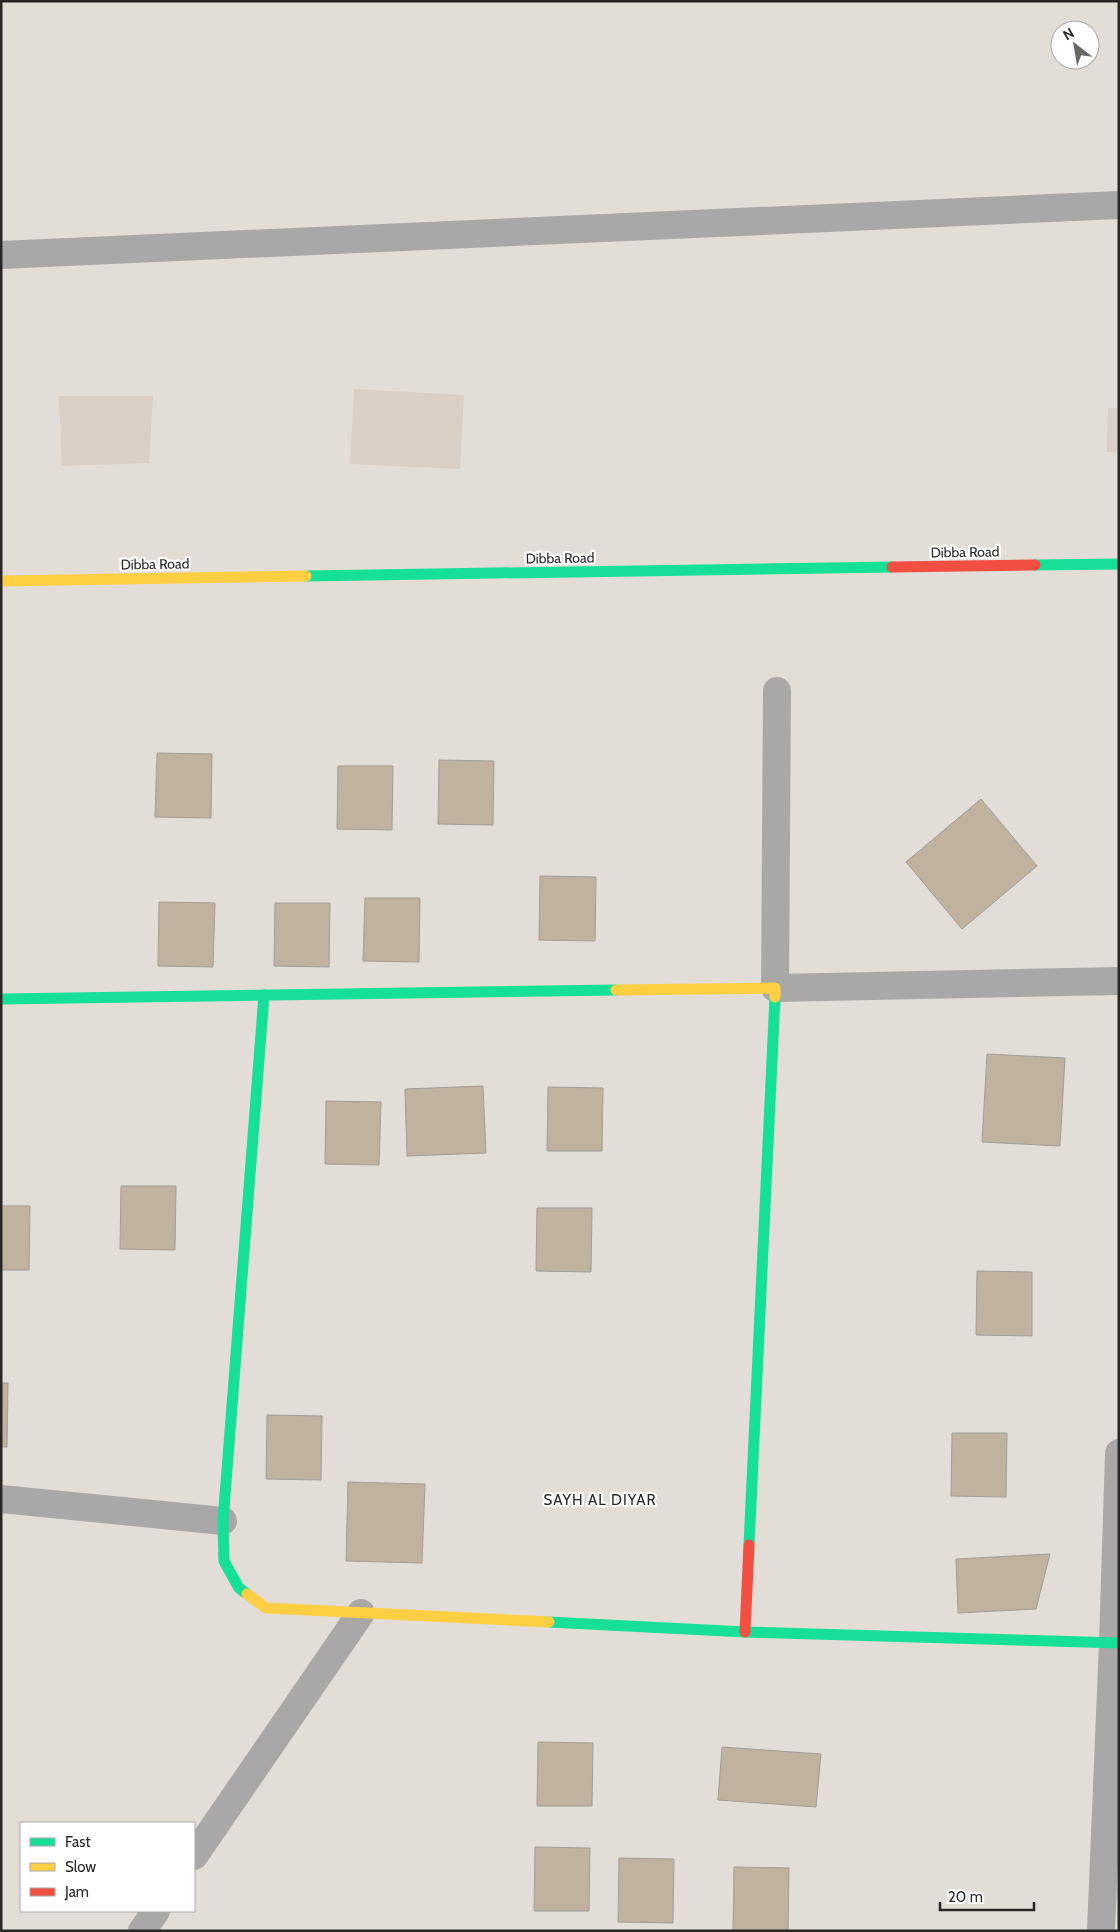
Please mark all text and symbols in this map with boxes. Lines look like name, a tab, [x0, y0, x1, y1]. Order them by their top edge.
north arrow	[1050, 20, 1100, 70]
text: N	[1059, 24, 1077, 44]
street label: Dibba Road	[930, 542, 1000, 562]
street label: Dibba Road	[525, 548, 595, 568]
street label: Dibba Road	[120, 554, 190, 574]
district label: SAYH AL DIYAR	[543, 1491, 657, 1509]
legend	[20, 1822, 195, 1912]
text: Fast	[65, 1833, 90, 1851]
text: Slow	[65, 1858, 96, 1876]
scale bar	[940, 1880, 1034, 1912]
text: Jam	[64, 1883, 89, 1901]
text: 20 m	[948, 1888, 983, 1906]

